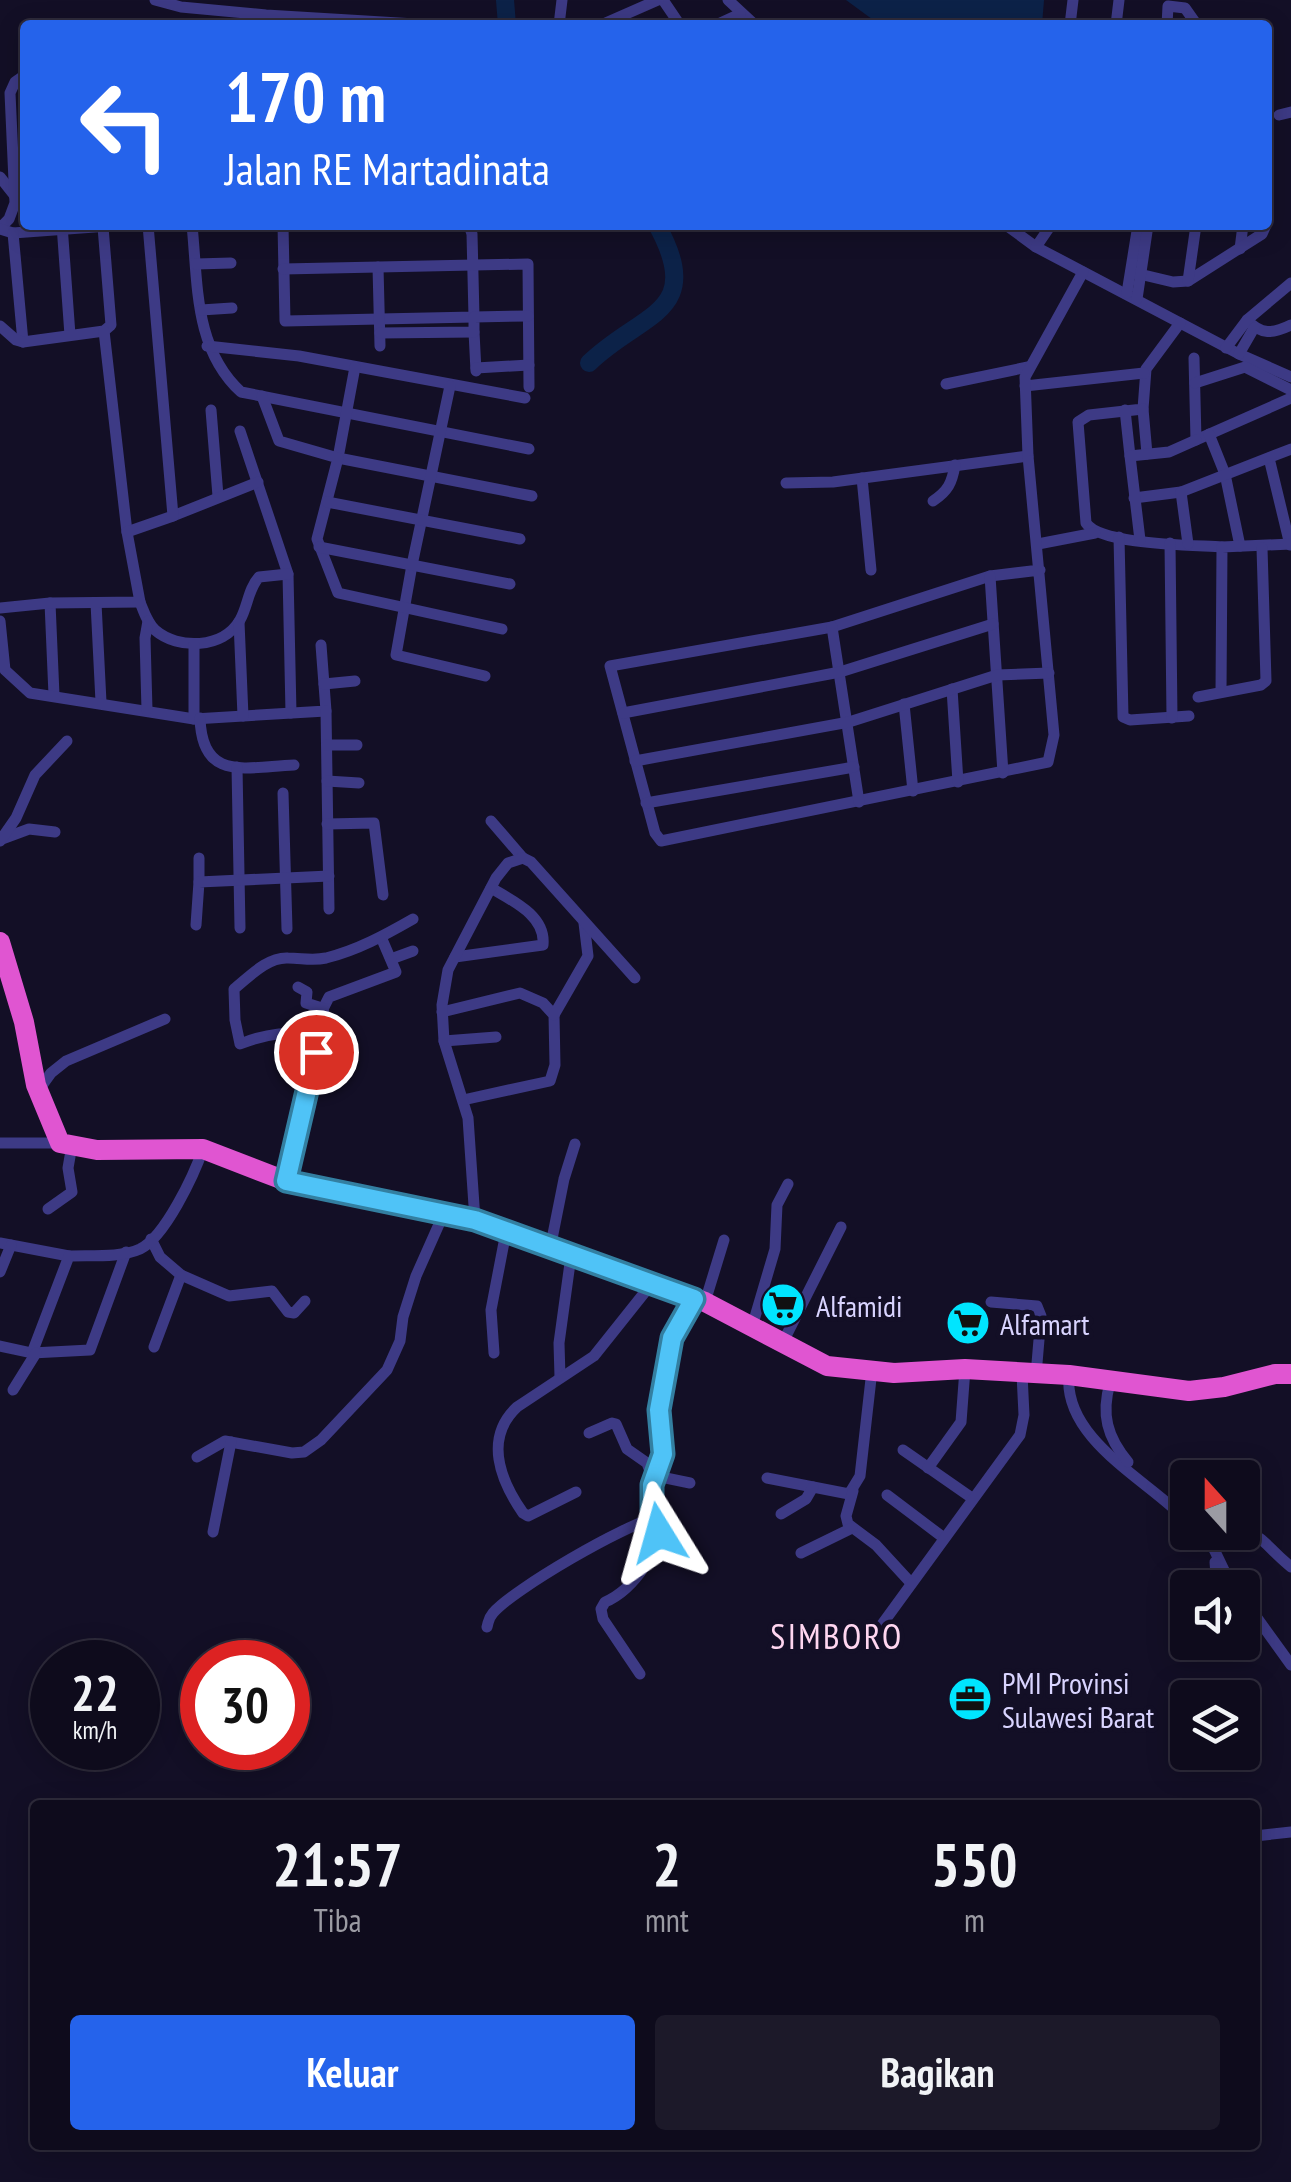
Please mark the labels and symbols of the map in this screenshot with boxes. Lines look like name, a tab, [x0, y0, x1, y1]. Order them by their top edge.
pin	[274, 1010, 359, 1095]
supermarket icon: Alfamidi	[760, 1282, 806, 1328]
place label: Alfamidi	[816, 1286, 902, 1325]
supermarket icon: Alfamart	[945, 1300, 991, 1346]
place label: Alfamart	[1000, 1304, 1090, 1343]
north arrow	[1170, 1460, 1260, 1550]
position arrow	[607, 1481, 711, 1585]
district label: SIMBORO	[770, 1613, 904, 1659]
speed limit sign: 30	[180, 1640, 310, 1770]
place label: PMI Provinsi Sulawesi Barat	[1002, 1663, 1155, 1736]
office icon: PMI Provinsi Sulawesi Barat	[947, 1676, 993, 1722]

